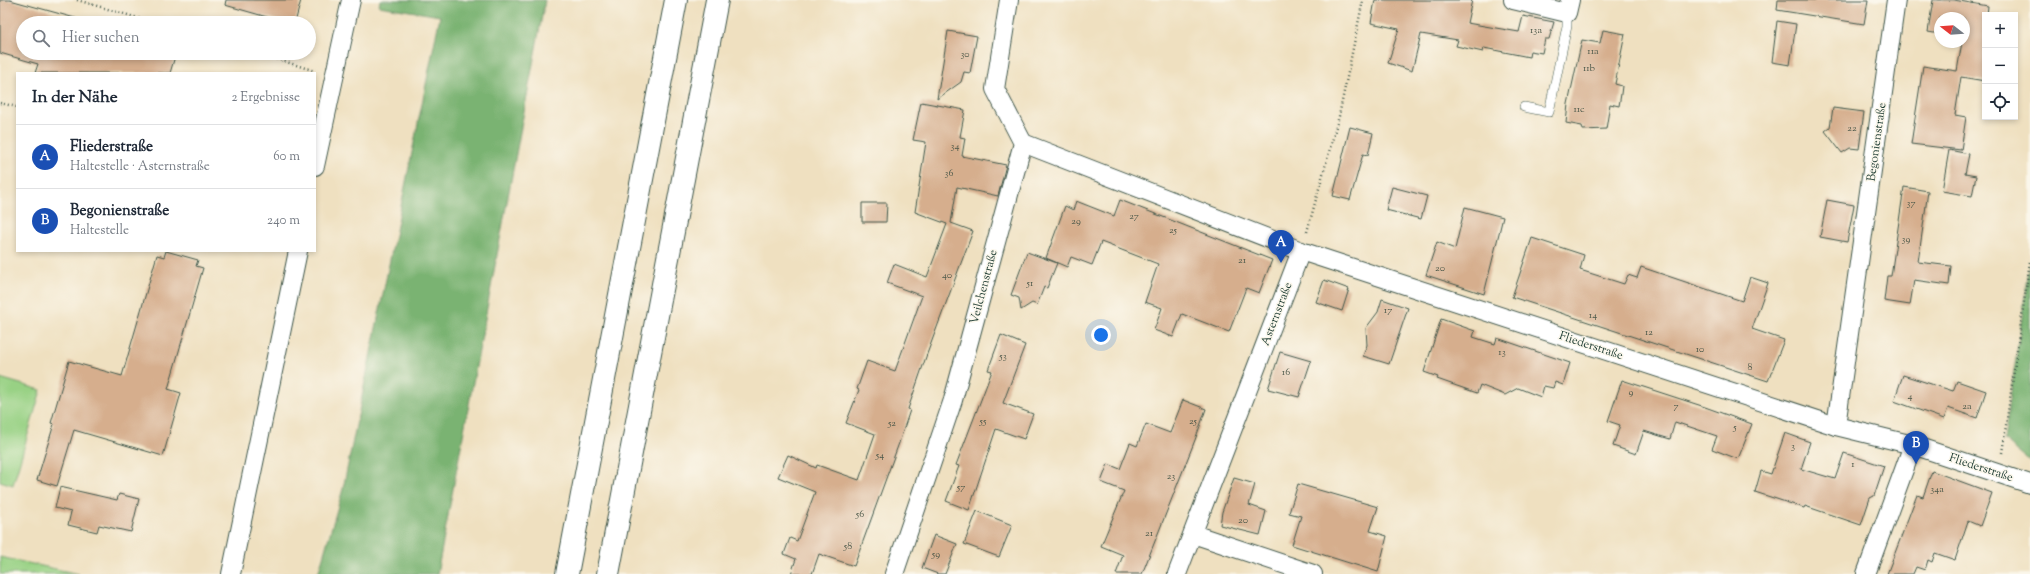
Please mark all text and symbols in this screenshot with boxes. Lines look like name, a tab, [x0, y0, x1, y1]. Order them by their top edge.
north arrow	[1934, 12, 1970, 48]
map controls	[1982, 12, 2018, 120]
button: +	[1982, 12, 2018, 48]
search box	[16, 16, 316, 60]
house number: 13a	[1530, 23, 1542, 38]
icon: search	[30, 27, 52, 49]
text: Hier suchen	[62, 28, 140, 49]
house number: 11a	[1587, 44, 1599, 59]
house number: 30	[960, 47, 970, 62]
button: −	[1982, 48, 2018, 84]
house number: 11b	[1583, 61, 1596, 76]
button: locate	[1982, 84, 2018, 120]
text: In der Nähe	[32, 86, 118, 110]
text: 2 Ergebnisse	[231, 89, 300, 107]
street label: Begonienstraße	[1863, 101, 1891, 183]
house number: 11c	[1573, 102, 1585, 117]
house number: 22	[1847, 121, 1857, 136]
text: Fliederstraße	[70, 137, 153, 158]
house number: 34	[950, 139, 960, 154]
text: A	[40, 148, 50, 166]
text: 60 m	[273, 148, 300, 166]
text: Haltestelle · Asternstraße	[70, 158, 210, 176]
house number: 36	[945, 166, 953, 181]
house number: 37	[1906, 196, 1916, 211]
text: Begonienstraße	[70, 201, 169, 222]
house number: 27	[1129, 209, 1139, 224]
text: B	[41, 212, 49, 230]
text: 240 m	[267, 212, 300, 230]
house number: 29	[1071, 214, 1081, 229]
text: Haltestelle	[70, 222, 129, 240]
house number: 25	[1169, 223, 1178, 238]
pin: A	[1268, 230, 1294, 263]
house number: 39	[1902, 232, 1911, 247]
street label: Veilchenstraße	[965, 247, 1003, 326]
house number: 21	[1238, 253, 1247, 268]
house number: 20	[1435, 261, 1445, 276]
house number: 40	[942, 268, 952, 283]
house number: 51	[1026, 276, 1034, 291]
street label: Asternstraße	[1257, 279, 1297, 348]
house number: 17	[1384, 303, 1392, 318]
house number: 14	[1589, 308, 1597, 323]
your location	[1091, 325, 1111, 345]
house number: 12	[1645, 325, 1653, 340]
street label: Fliederstraße	[1557, 327, 1626, 365]
house number: 10	[1696, 342, 1704, 357]
house number: 13	[1498, 345, 1506, 360]
house number: 53	[998, 349, 1007, 364]
house number: 8	[1748, 360, 1753, 375]
house number: 16	[1282, 365, 1290, 380]
house number: 9	[1629, 385, 1634, 400]
house number: 4	[1907, 389, 1913, 404]
house number: 7	[1673, 399, 1679, 414]
house number: 2a	[1962, 399, 1972, 414]
house number: 55	[979, 414, 987, 429]
house number: 25	[1189, 414, 1198, 429]
house number: 52	[887, 416, 896, 431]
house number: 5	[1732, 420, 1737, 435]
pin: B	[1903, 431, 1929, 464]
house number: 3	[1791, 439, 1795, 454]
house number: 54	[875, 448, 884, 463]
street label: Fliederstraße	[1947, 449, 2016, 487]
house number: 1	[1851, 457, 1855, 472]
house number: 23	[1167, 469, 1175, 484]
house number: 57	[956, 480, 965, 495]
house number: 34a	[1930, 482, 1944, 497]
house number: 56	[855, 507, 864, 522]
house number: 20	[1238, 513, 1248, 528]
house number: 21	[1145, 526, 1154, 541]
house number: 58	[843, 539, 852, 554]
house number: 59	[931, 547, 940, 562]

